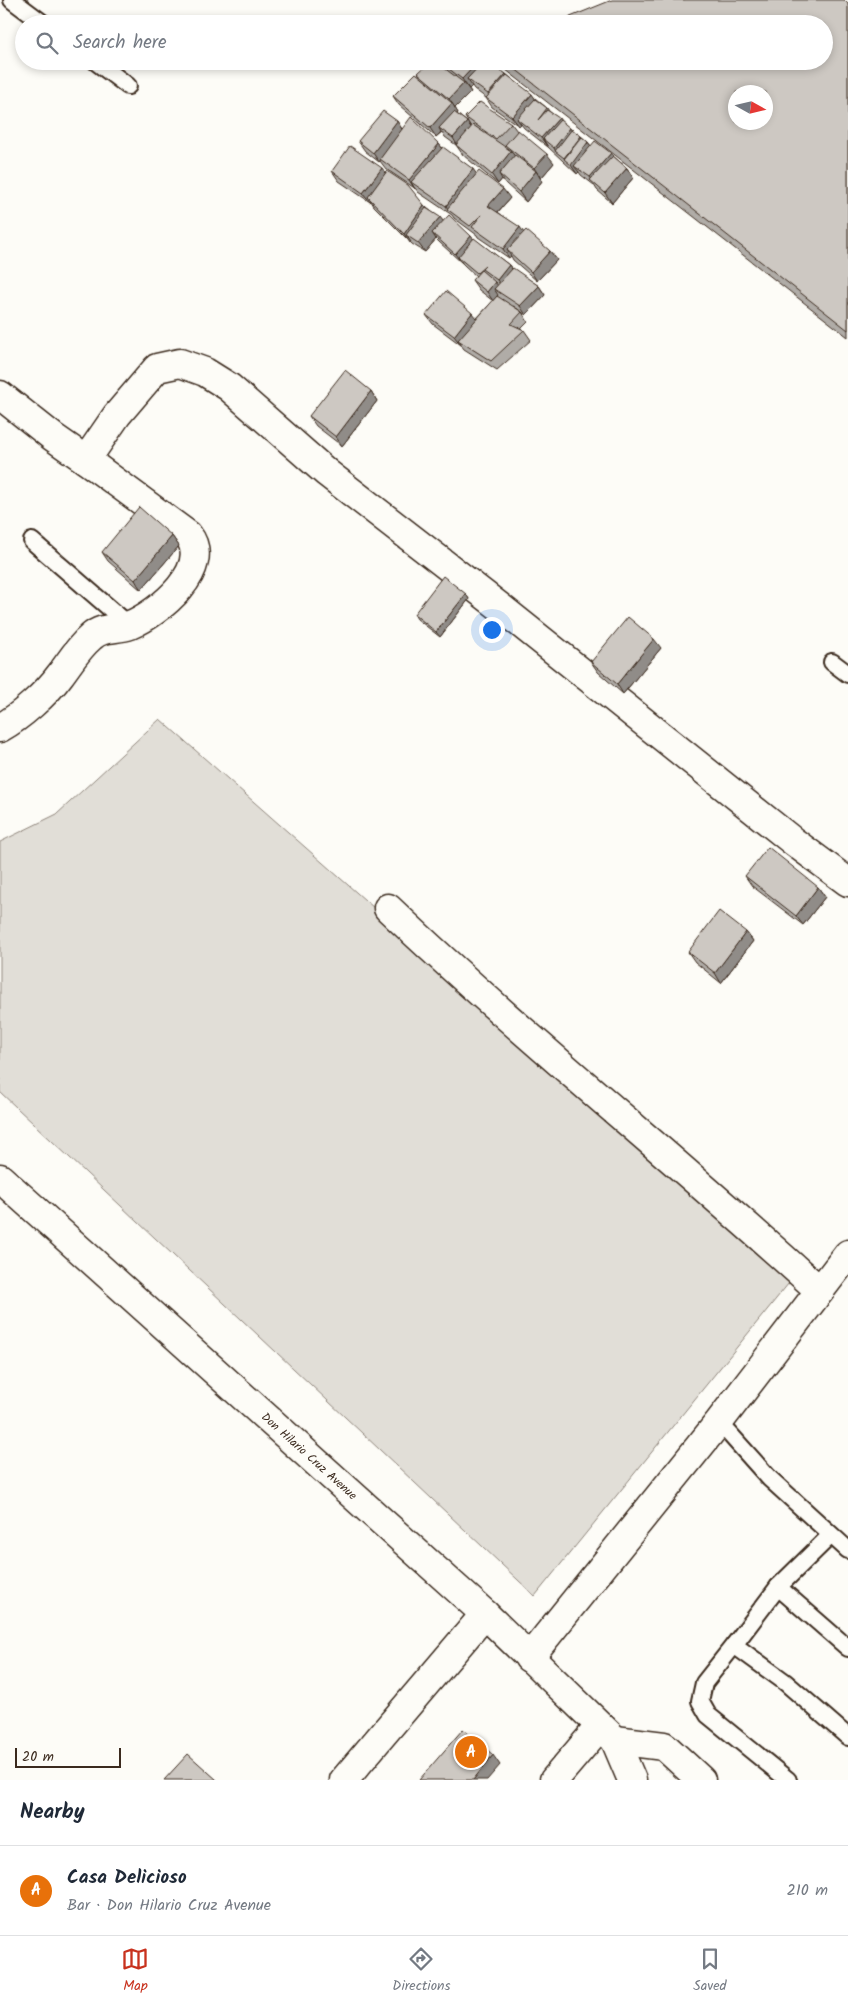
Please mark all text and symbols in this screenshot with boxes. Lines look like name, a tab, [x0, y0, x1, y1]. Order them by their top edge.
search box	[15, 15, 833, 70]
text: Search here	[73, 28, 167, 58]
icon: search	[33, 29, 61, 57]
north arrow	[728, 85, 773, 130]
your location	[479, 617, 505, 643]
street label: Don Hilario Cruz Avenue	[257, 1408, 362, 1505]
pin: A	[455, 1733, 487, 1771]
scale bar	[15, 1745, 121, 1768]
text: 20 m	[22, 1746, 54, 1768]
text: Nearby	[20, 1796, 85, 1829]
text: Casa Delicioso	[67, 1863, 187, 1893]
text: A	[31, 1878, 41, 1903]
text: 210 m	[787, 1878, 828, 1903]
text: Bar · Don Hilario Cruz Avenue	[67, 1893, 271, 1918]
tab: Map	[121, 1945, 149, 1997]
tab: Directions	[392, 1945, 450, 1997]
tab: Saved	[693, 1945, 727, 1997]

